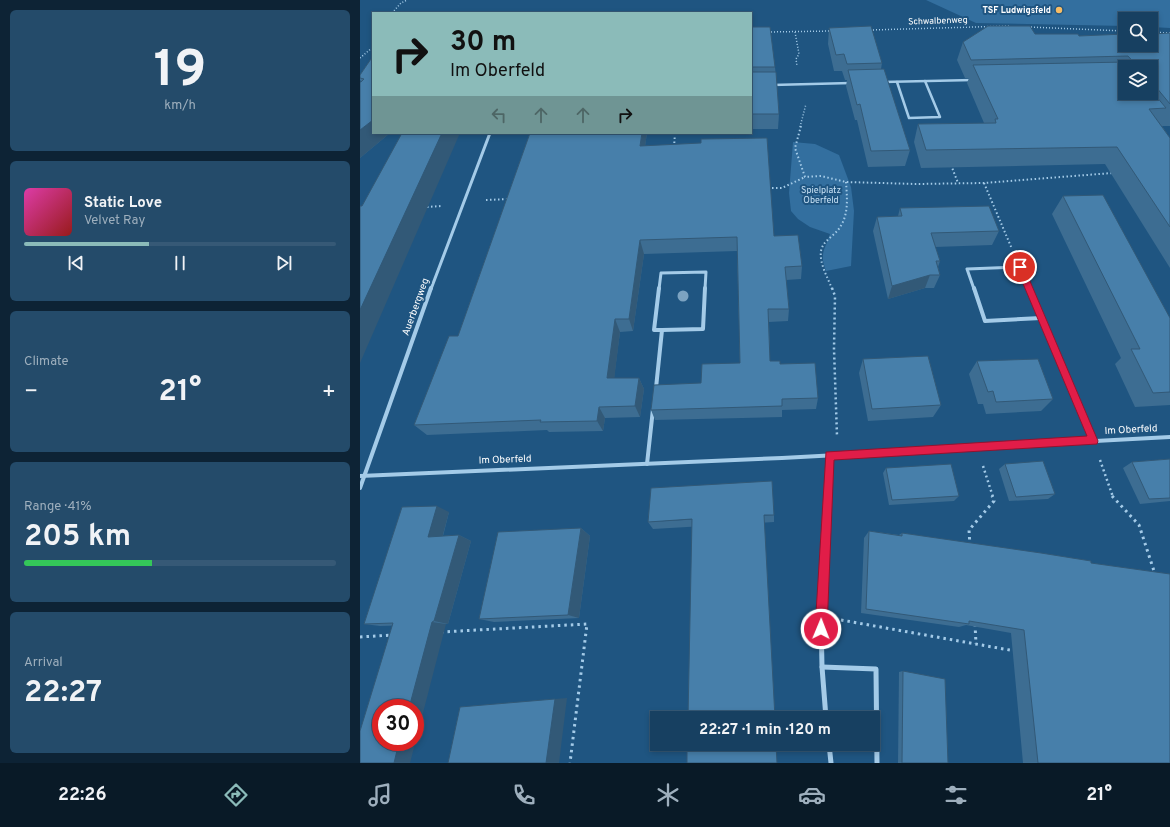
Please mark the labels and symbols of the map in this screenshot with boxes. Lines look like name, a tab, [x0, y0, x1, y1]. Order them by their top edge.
place label: TSF Ludwigsfeld	[982, 5, 1051, 16]
marker: TSF Ludwigsfeld	[1054, 5, 1064, 15]
street label: Schwalbenweg	[908, 14, 968, 28]
park label: Spielplatz Oberfeld	[801, 185, 841, 206]
pin	[1003, 250, 1037, 284]
street label: Auerbergweg	[400, 276, 432, 338]
street label: Im Oberfeld	[1104, 422, 1158, 438]
street label: Im Oberfeld	[478, 453, 532, 467]
position arrow	[800, 608, 842, 650]
speed limit sign: 30	[372, 699, 424, 751]

